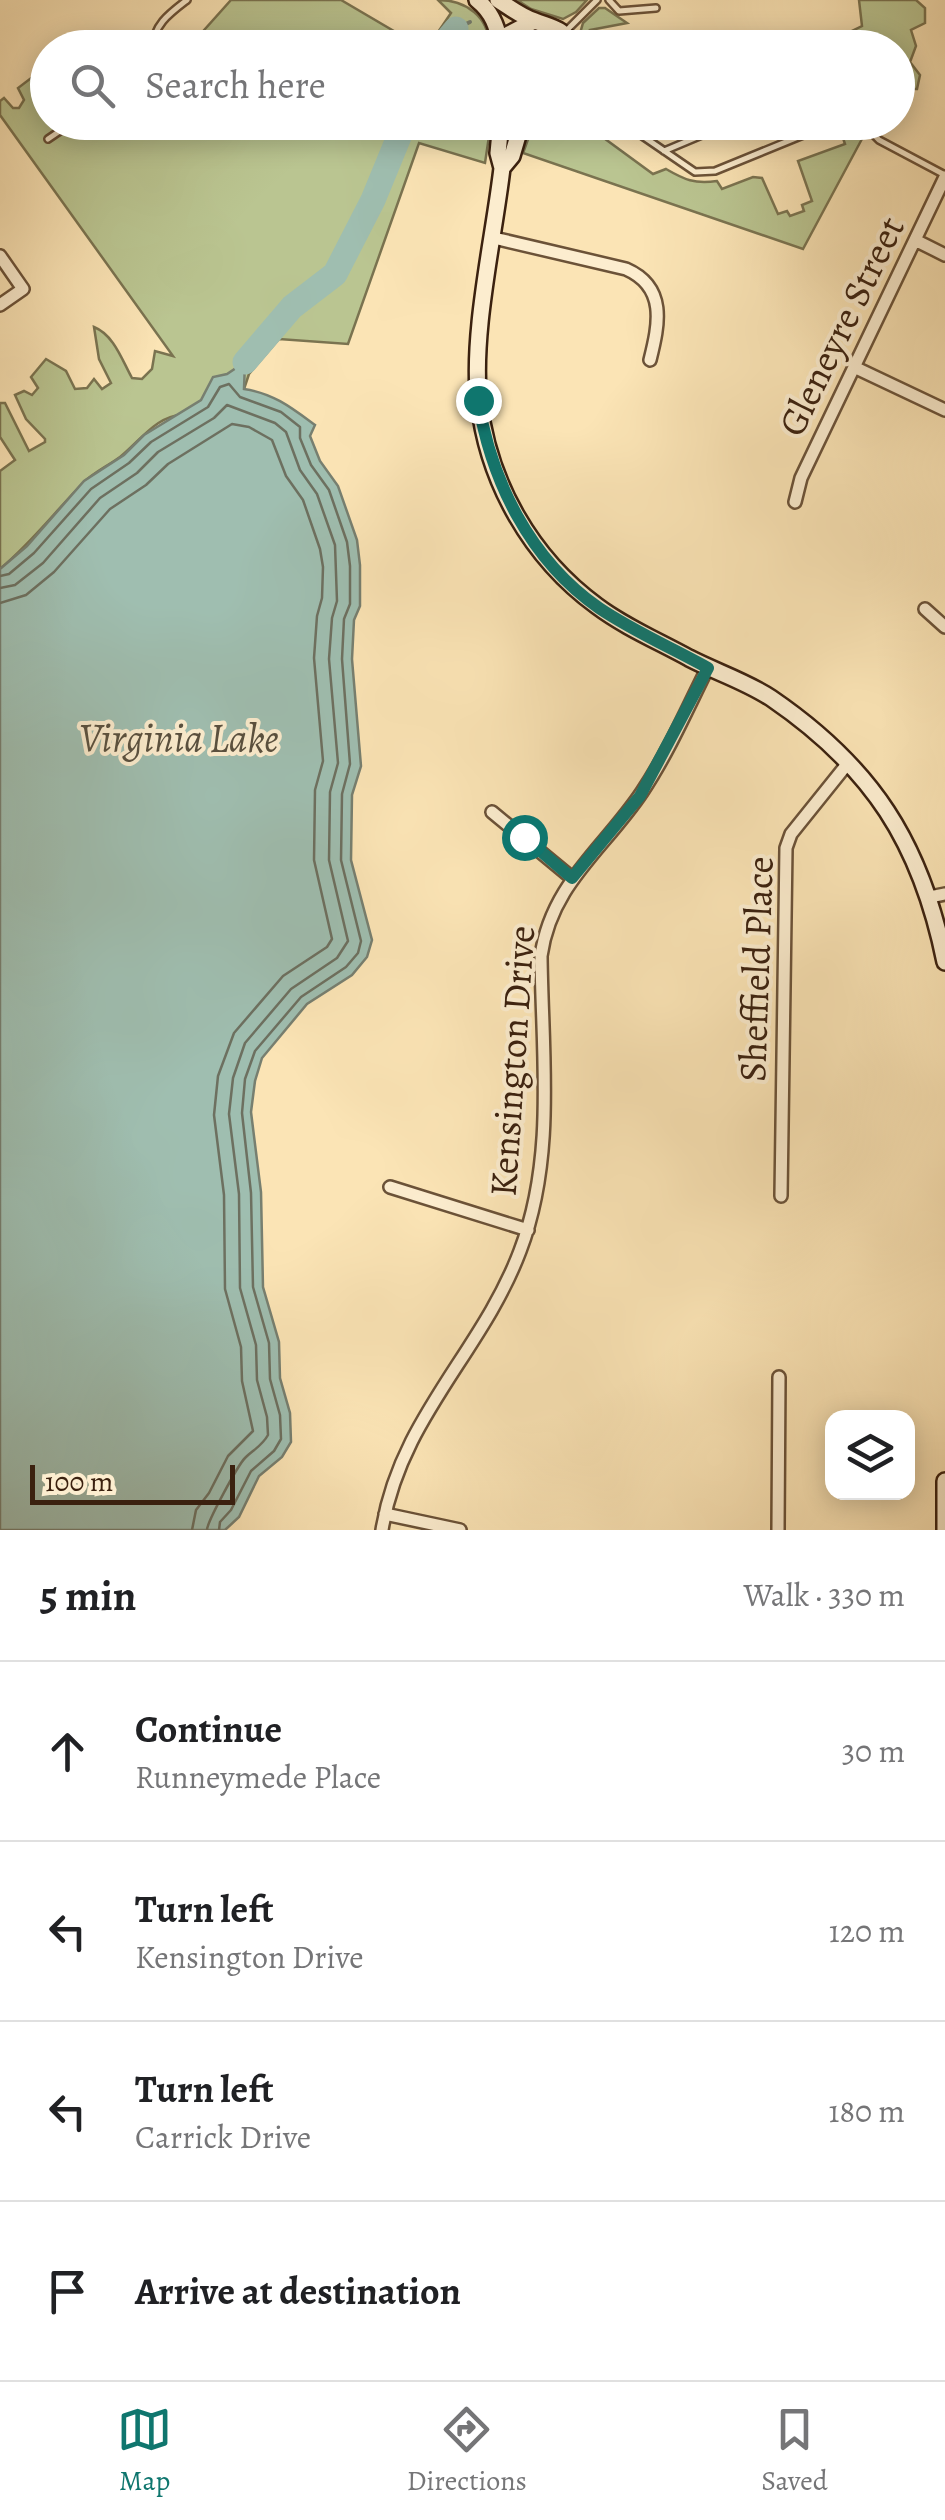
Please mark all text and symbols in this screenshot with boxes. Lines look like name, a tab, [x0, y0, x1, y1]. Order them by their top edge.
search box	[30, 30, 915, 140]
icon: search	[65, 58, 120, 113]
text: Search here	[145, 59, 326, 111]
street label: Gleneyre Street	[765, 208, 917, 444]
route end	[456, 378, 502, 424]
water label: Virginia Lake	[79, 711, 279, 766]
route start	[502, 815, 548, 861]
street label: Sheffield Place	[726, 855, 786, 1083]
street label: Kensington Drive	[477, 924, 547, 1198]
map controls	[825, 1410, 915, 1500]
button: layers	[825, 1410, 915, 1500]
scale bar	[30, 1460, 235, 1504]
text: 100 m	[45, 1463, 113, 1501]
text: 5 min	[40, 1567, 136, 1624]
text: Walk · 330 m	[743, 1573, 905, 1617]
text: Continue	[135, 1703, 282, 1755]
icon: ahead	[40, 1724, 95, 1779]
text: 30 m	[842, 1729, 905, 1773]
text: Runneymede Place	[135, 1755, 381, 1799]
text: Turn left	[135, 1883, 274, 1935]
icon: left	[40, 1904, 95, 1959]
text: 120 m	[829, 1909, 905, 1953]
text: Kensington Drive	[135, 1935, 364, 1979]
text: Turn left	[135, 2063, 274, 2115]
icon: left	[40, 2084, 95, 2139]
text: 180 m	[829, 2089, 905, 2133]
text: Carrick Drive	[135, 2115, 311, 2159]
icon: arrive	[40, 2264, 95, 2319]
text: Arrive at destination	[135, 2265, 461, 2317]
tab: Map	[117, 2402, 172, 2500]
tab: Directions	[407, 2402, 527, 2500]
tab: Saved	[761, 2402, 828, 2500]

